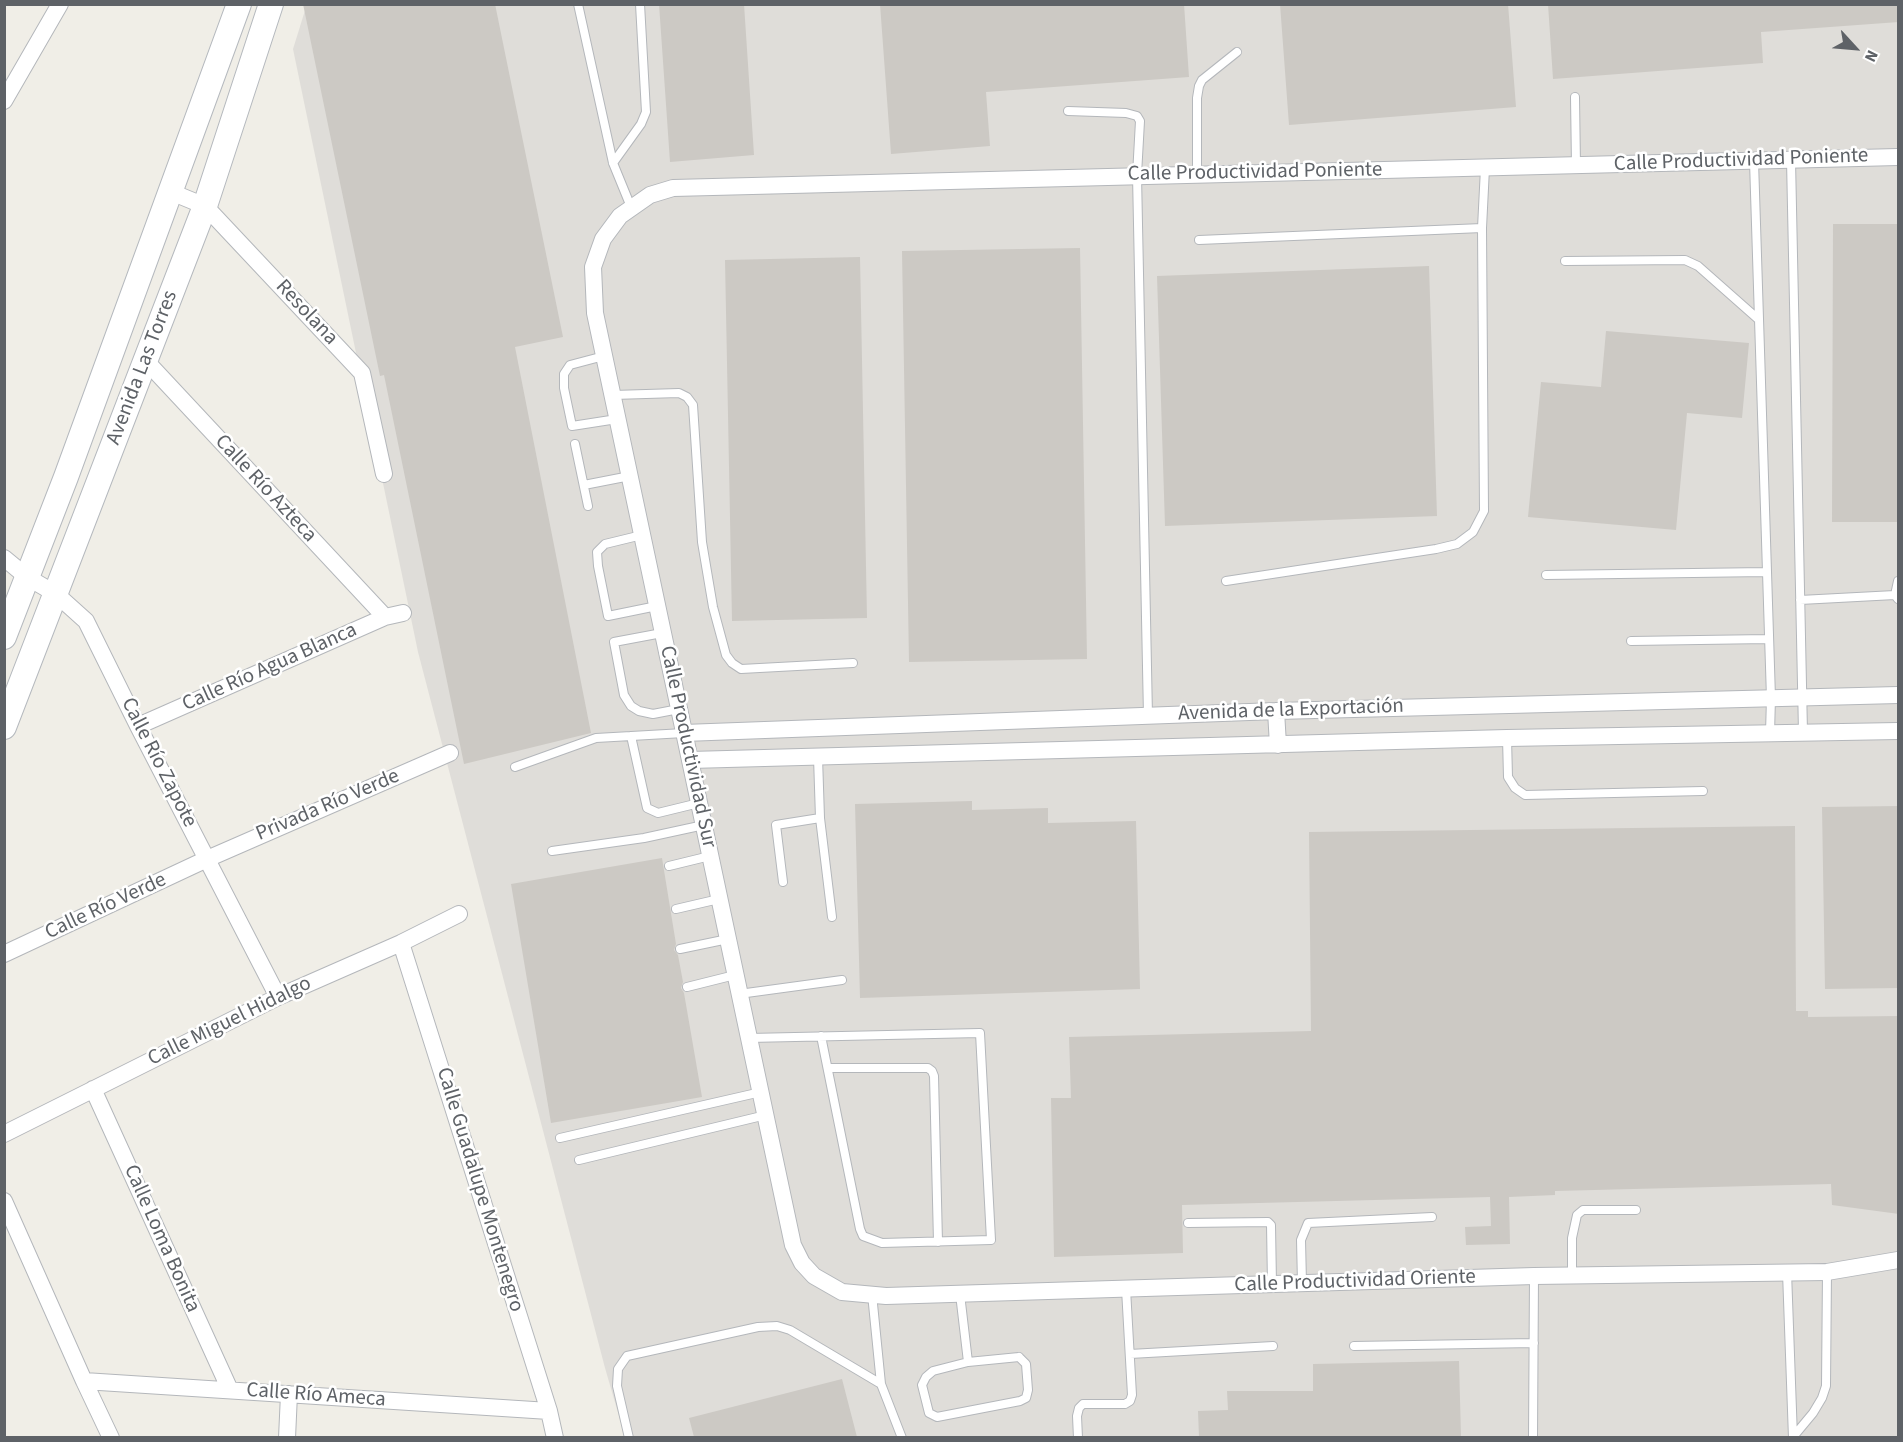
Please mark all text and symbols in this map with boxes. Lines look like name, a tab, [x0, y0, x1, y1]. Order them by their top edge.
north arrow	[1825, 18, 1885, 78]
text: N	[1859, 46, 1883, 65]
street label: Calle Productividad Poniente	[1613, 144, 1869, 178]
street label: Calle Productividad Poniente	[1128, 158, 1382, 188]
street label: Resolana	[269, 275, 343, 351]
street label: Avenida Las Torres	[102, 287, 184, 449]
street label: Calle Río Azteca	[209, 430, 321, 548]
street label: Calle Río Agua Blanca	[179, 618, 361, 718]
street label: Calle Productividad Sur	[653, 644, 721, 850]
street label: Calle Río Zapote	[115, 694, 201, 832]
street label: Avenida de la Exportación	[1178, 694, 1404, 728]
street label: Privada Río Verde	[252, 764, 404, 848]
street label: Calle Río Verde	[41, 868, 171, 946]
street label: Calle Miguel Hidalgo	[144, 972, 316, 1072]
street label: Calle Guadalupe Montenegro	[430, 1065, 528, 1315]
street label: Calle Loma Bonita	[117, 1161, 205, 1317]
street label: Calle Productividad Oriente	[1234, 1265, 1476, 1299]
street label: Calle Río Ameca	[245, 1379, 387, 1413]

